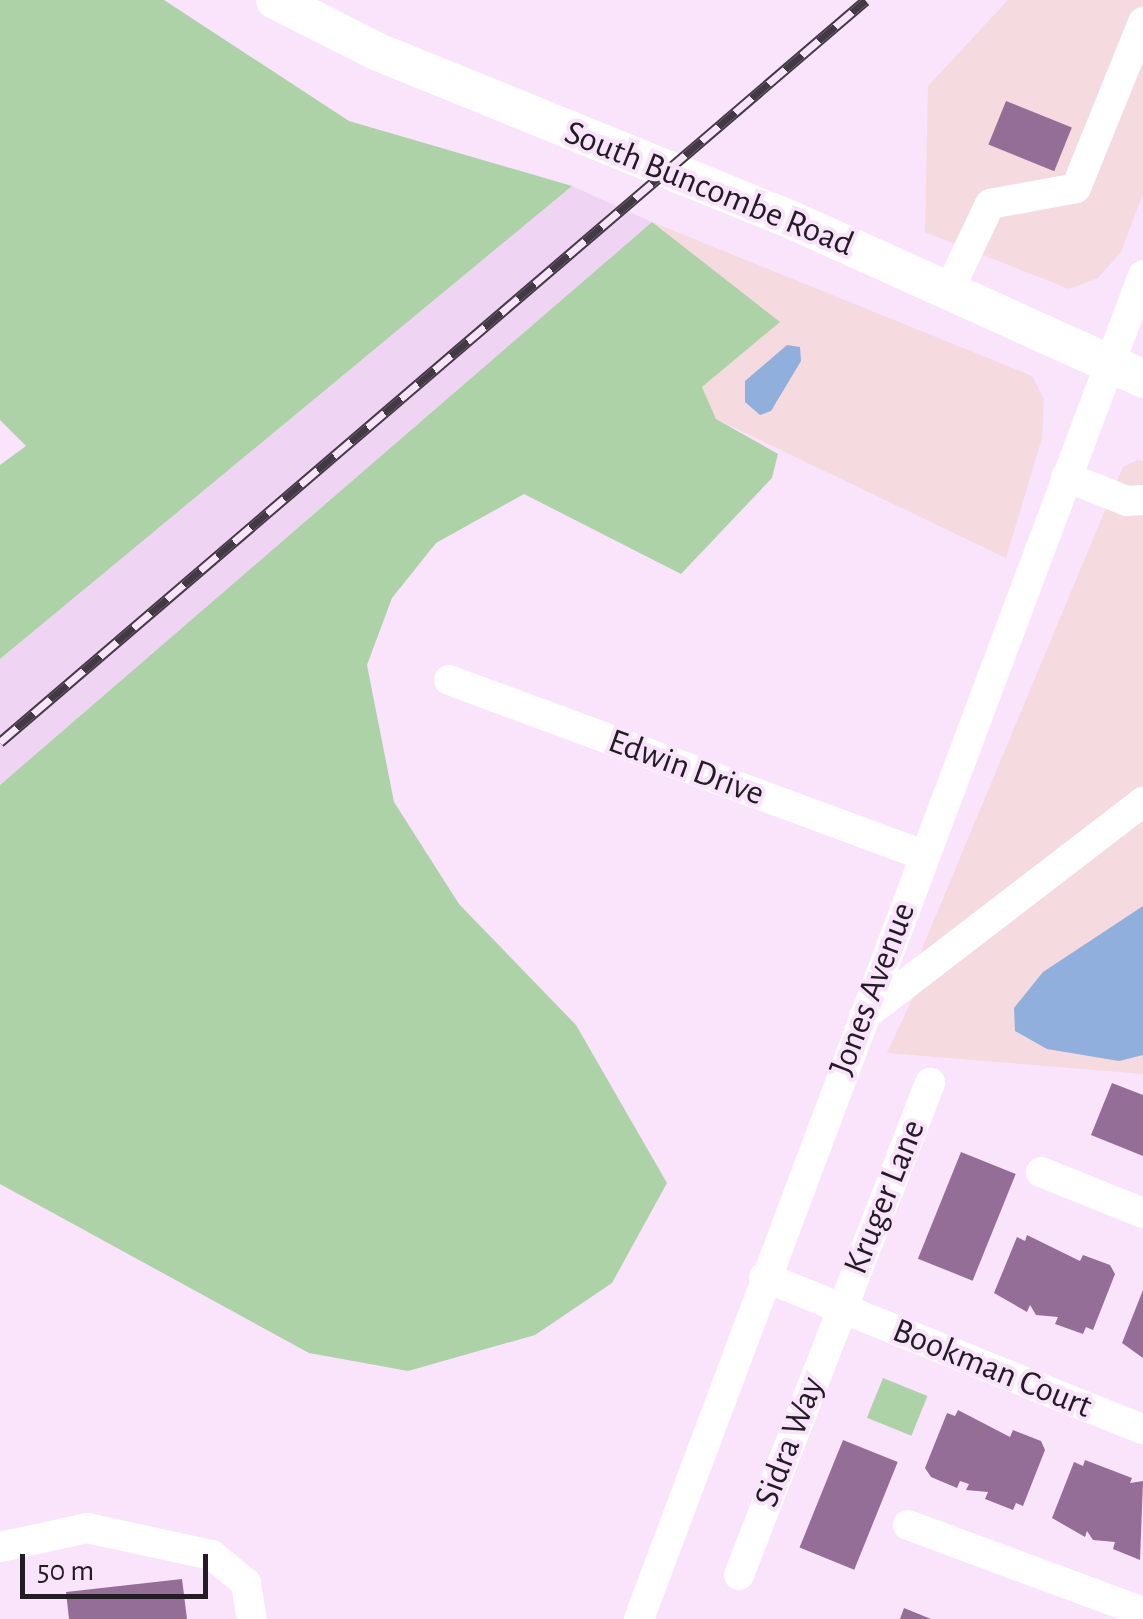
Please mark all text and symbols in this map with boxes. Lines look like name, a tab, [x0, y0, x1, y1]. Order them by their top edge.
street label: South Buncombe Road	[558, 112, 860, 266]
street label: Edwin Drive	[602, 720, 770, 816]
street label: Jones Avenue	[821, 897, 925, 1081]
street label: Kruger Lane	[835, 1114, 935, 1280]
street label: Bookman Court	[886, 1310, 1098, 1428]
street label: Sidra Way	[746, 1371, 834, 1513]
scale bar	[25, 1534, 212, 1596]
text: 50 m	[37, 1556, 94, 1586]

